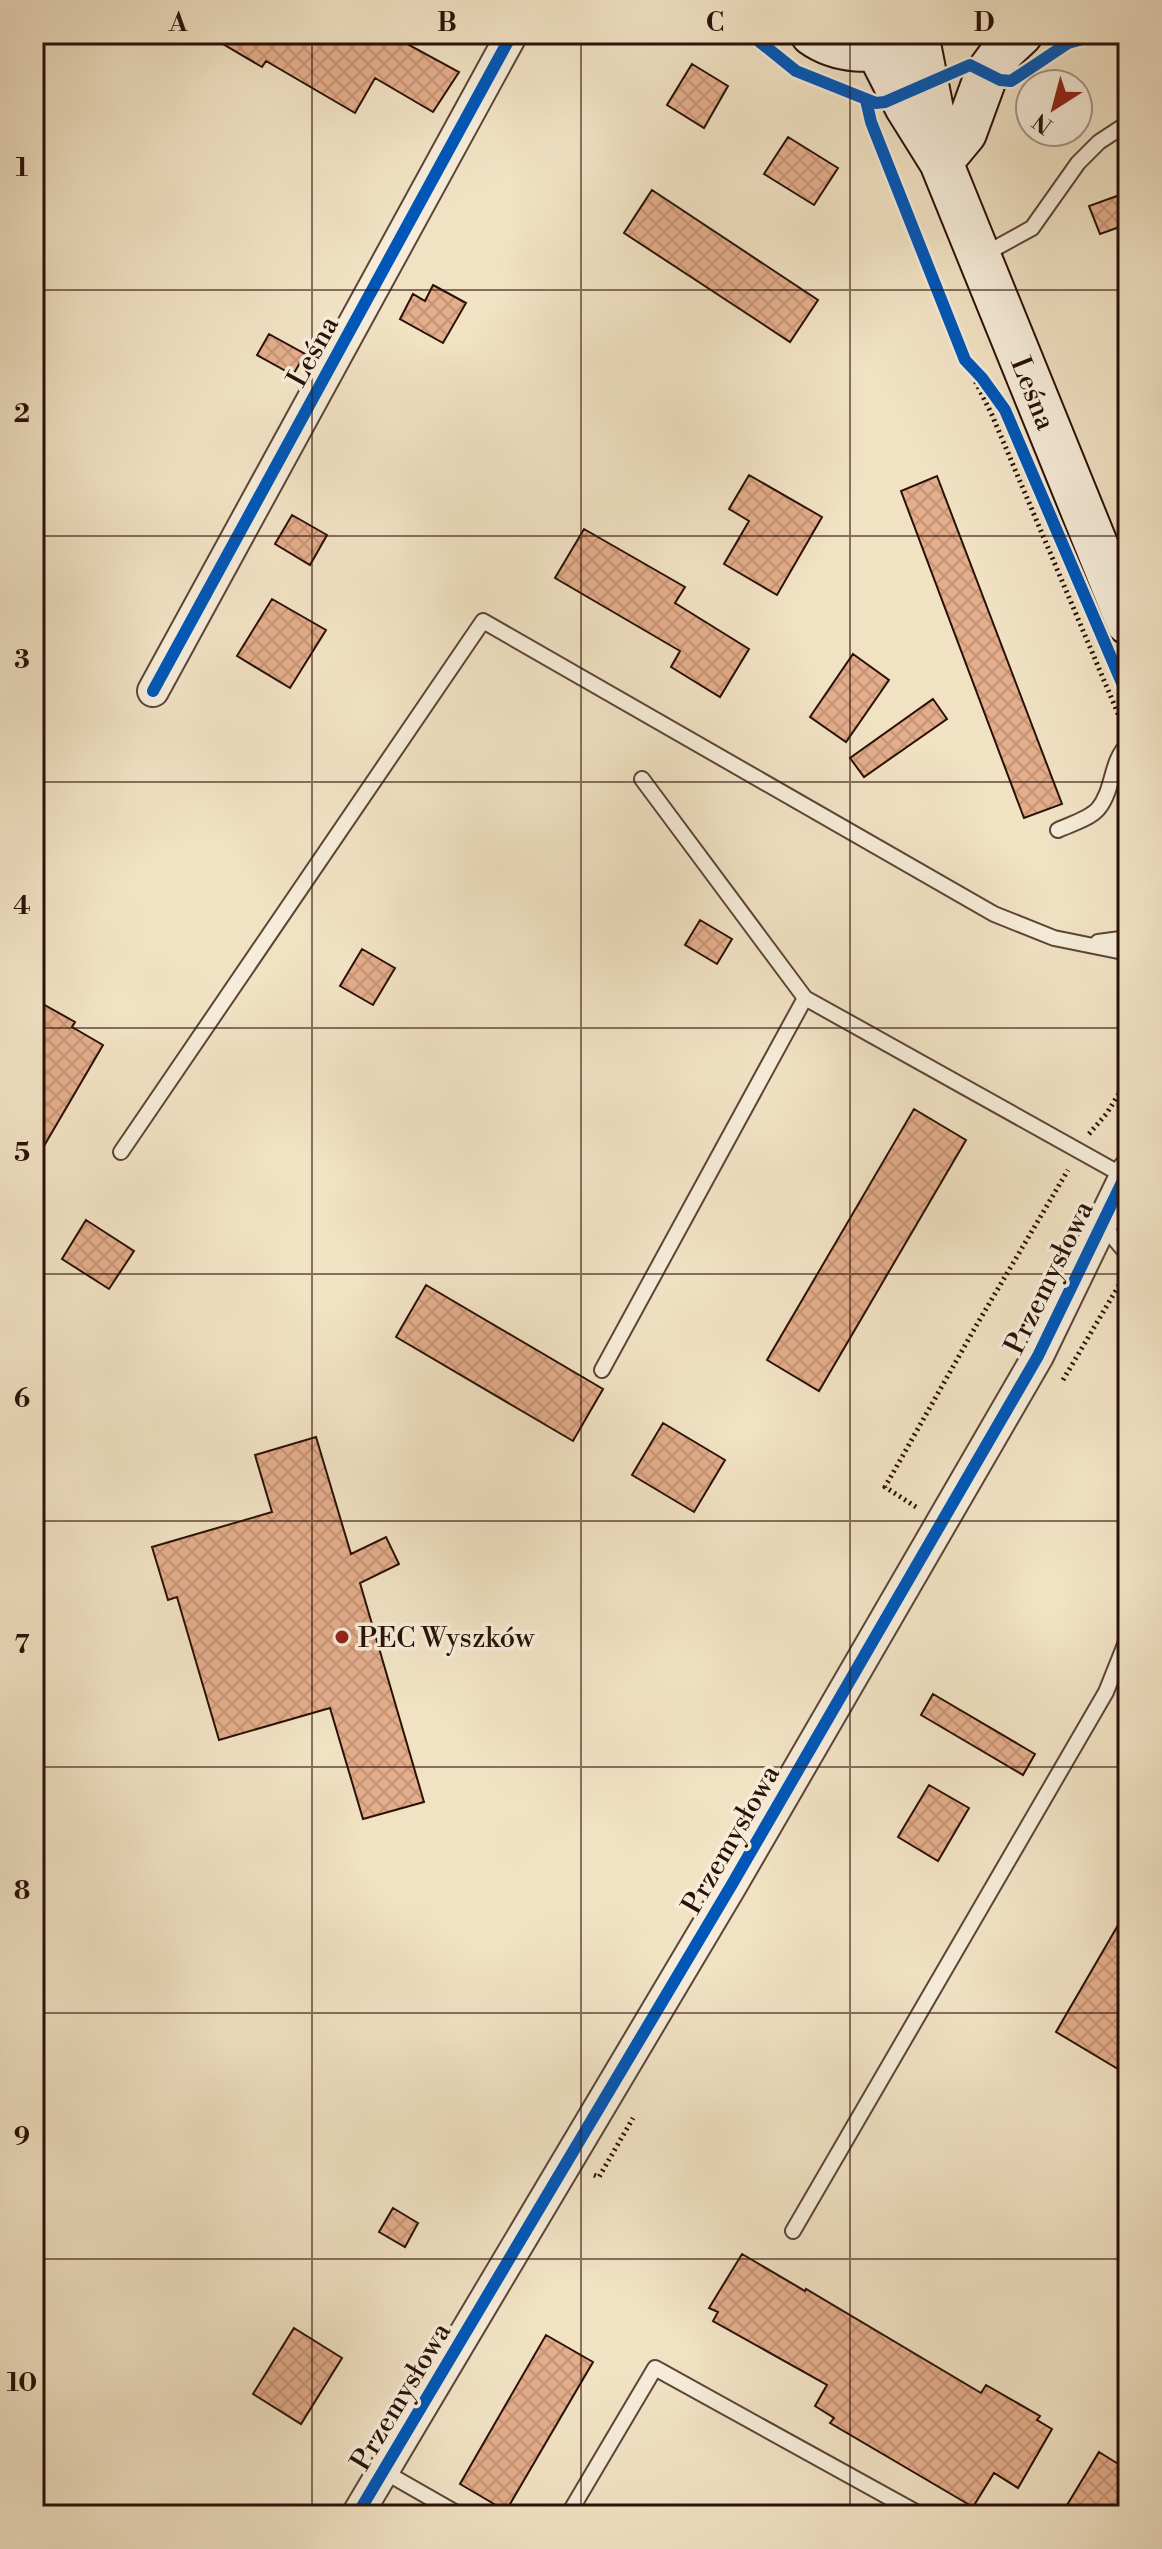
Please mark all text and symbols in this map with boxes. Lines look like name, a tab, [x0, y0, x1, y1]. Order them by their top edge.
text: A	[168, 7, 188, 39]
text: B	[437, 7, 457, 39]
text: C	[706, 7, 724, 39]
text: D	[974, 7, 994, 39]
north arrow	[1014, 68, 1094, 148]
text: N	[1028, 107, 1058, 139]
text: 1	[16, 152, 29, 184]
street label: Leśna	[280, 309, 347, 393]
street label: Leśna	[1002, 352, 1063, 436]
text: 2	[14, 398, 30, 430]
text: 3	[14, 644, 30, 676]
text: 4	[13, 890, 31, 922]
text: 5	[14, 1137, 30, 1169]
street label: Przemysłowa	[997, 1195, 1102, 1360]
text: 6	[14, 1383, 30, 1415]
place label: PEC Wyszków	[358, 1621, 535, 1656]
marker: PEC Wyszków	[333, 1628, 351, 1646]
text: 7	[14, 1629, 30, 1661]
street label: Przemysłowa	[675, 1758, 788, 1920]
text: 8	[14, 1875, 30, 1907]
text: 9	[14, 2121, 30, 2153]
street label: Przemysłowa	[343, 2316, 460, 2477]
text: 10	[7, 2367, 37, 2399]

